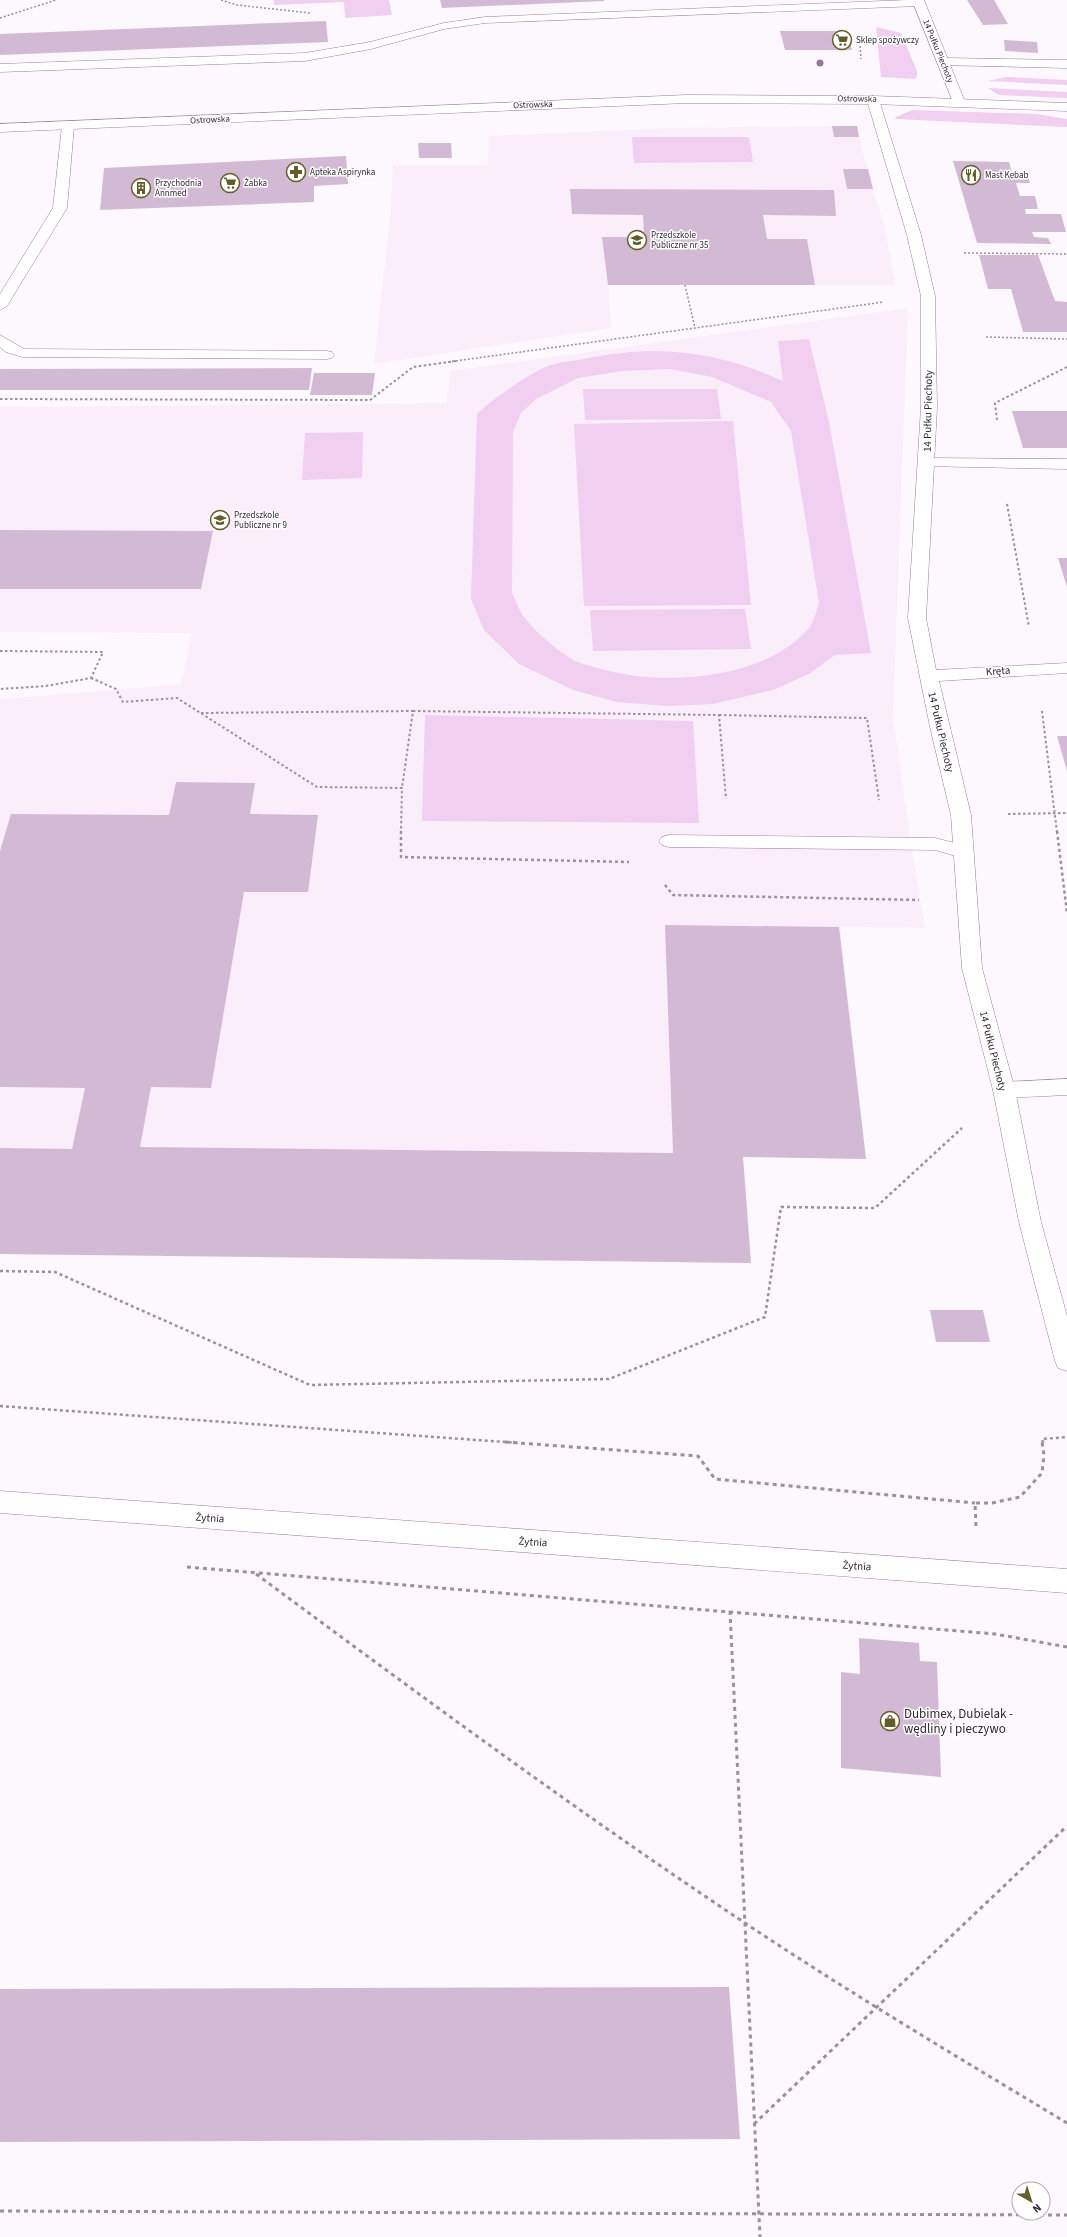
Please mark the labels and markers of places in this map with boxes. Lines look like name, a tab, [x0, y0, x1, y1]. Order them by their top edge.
supermarket icon: Sklep spożywczy	[831, 29, 853, 51]
place label: Sklep spożywczy	[856, 34, 920, 47]
pharmacy icon: Apteka Aspirynka	[285, 161, 307, 183]
restaurant icon: Mast Kebab	[960, 164, 982, 186]
place label: Apteka Aspirynka	[310, 166, 375, 179]
place label: Mast Kebab	[985, 169, 1029, 182]
supermarket icon: Żabka	[219, 172, 241, 194]
building icon: Przychodnia Annmed	[130, 177, 152, 199]
place label: Przychodnia Annmed	[155, 177, 202, 200]
place label: Żabka	[244, 177, 267, 190]
school or university icon: Przedszkole Publiczne nr 35	[626, 229, 648, 251]
place label: Przedszkole Publiczne nr 35	[651, 229, 709, 252]
school or university icon: Przedszkole Publiczne nr 9	[209, 509, 231, 531]
place label: Przedszkole Publiczne nr 9	[234, 509, 287, 532]
place label: Dubimex, Dubielak - wędliny i pieczywo	[904, 1705, 1013, 1738]
shop icon: Dubimex, Dubielak - wędliny i pieczywo	[879, 1710, 901, 1732]

